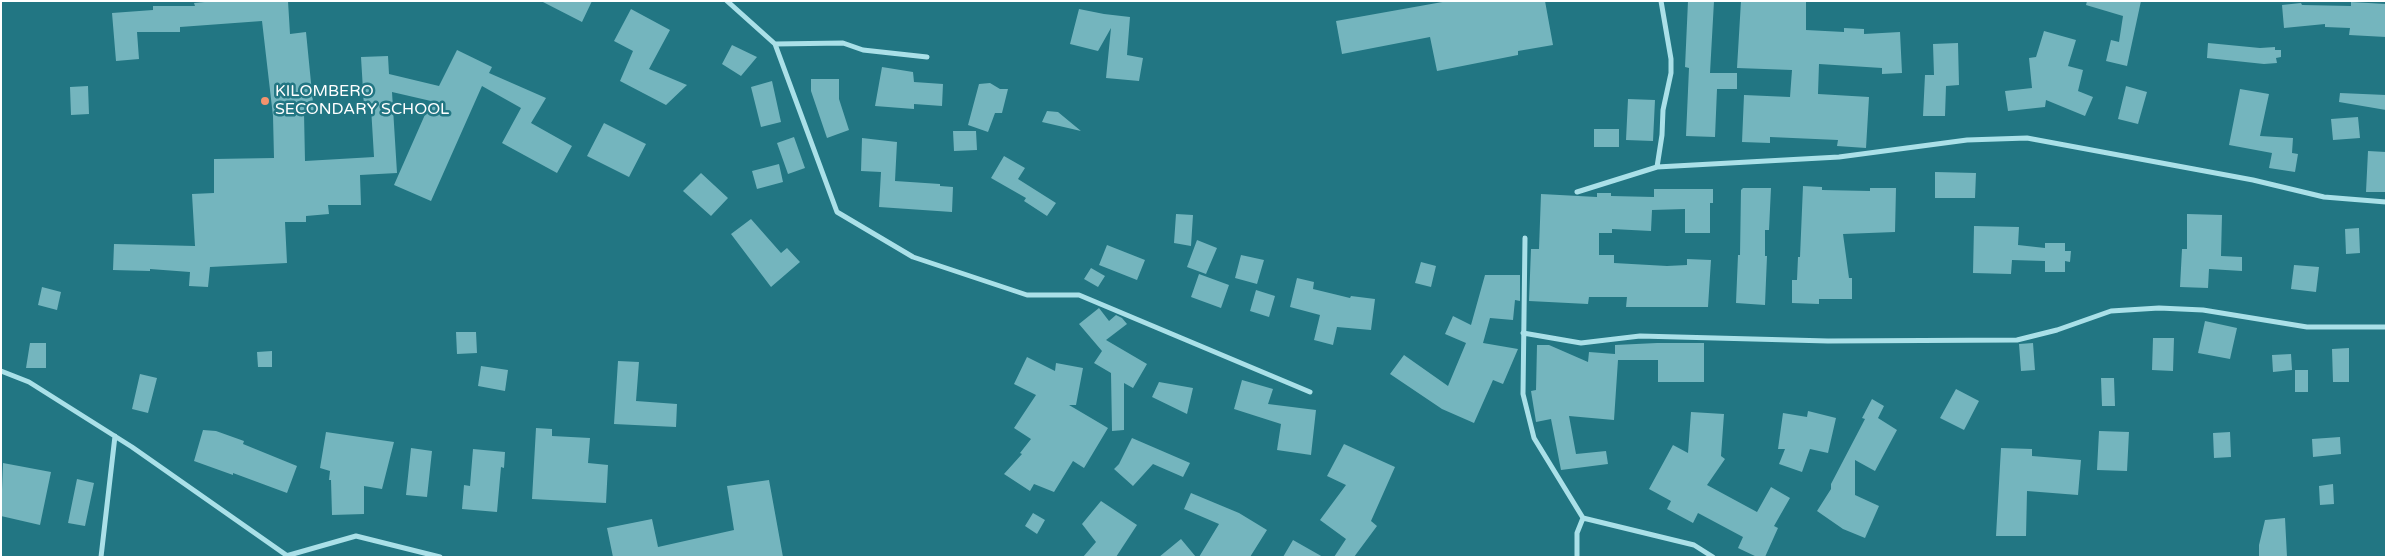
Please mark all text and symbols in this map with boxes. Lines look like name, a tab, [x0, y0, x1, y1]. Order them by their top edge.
place label: KILOMBERO SECONDARY SCHOOL	[275, 82, 449, 120]
marker: KILOMBERO SECONDARY SCHOOL	[259, 95, 271, 107]

